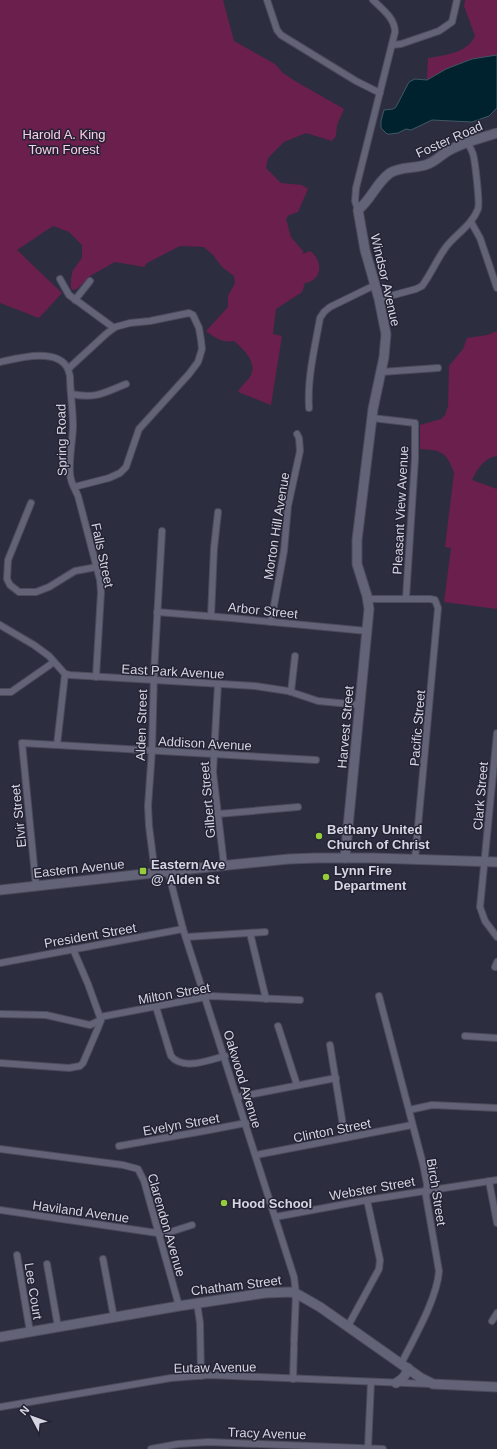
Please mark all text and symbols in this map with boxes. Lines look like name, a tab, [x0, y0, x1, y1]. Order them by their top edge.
street label: Foster Road	[413, 118, 485, 161]
park label: Harold A. King Town Forest	[22, 127, 106, 157]
street label: Windsor Avenue	[368, 232, 403, 328]
street label: Spring Road	[53, 404, 70, 476]
street label: Pleasant View Avenue	[390, 445, 411, 575]
street label: Morton Hill Avenue	[261, 471, 292, 581]
street label: Falls Street	[88, 521, 117, 589]
street label: Arbor Street	[227, 599, 299, 622]
street label: East Park Avenue	[121, 661, 225, 682]
street label: Harvest Street	[334, 685, 357, 769]
street label: Alden Street	[133, 689, 150, 761]
street label: Pacific Street	[407, 689, 428, 767]
street label: Addison Avenue	[158, 734, 252, 753]
street label: Gilbert Street	[197, 761, 218, 839]
street label: Clark Street	[470, 761, 491, 831]
street label: Elvir Street	[8, 783, 29, 848]
place label: Bethany United Church of Christ	[327, 822, 430, 852]
marker: Bethany United Church of Christ	[314, 831, 324, 841]
street label: Eastern Avenue	[33, 856, 125, 881]
place label: Eastern Ave @ Alden St	[151, 857, 225, 887]
place label: Lynn Fire Department	[334, 863, 407, 893]
marker: Eastern Ave @ Alden St	[138, 866, 148, 876]
marker: Lynn Fire Department	[321, 872, 331, 882]
street label: President Street	[43, 920, 138, 951]
street label: Milton Street	[137, 980, 212, 1007]
street label: Oakwood Avenue	[220, 1028, 265, 1130]
street label: Evelyn Street	[142, 1110, 221, 1139]
street label: Clinton Street	[292, 1116, 373, 1145]
street label: Birch Street	[424, 1157, 449, 1227]
street label: Clarendon Avenue	[145, 1172, 188, 1279]
street label: Webster Street	[328, 1174, 416, 1203]
place label: Hood School	[232, 1196, 312, 1211]
street label: Haviland Avenue	[32, 1197, 130, 1226]
marker: Hood School	[219, 1198, 229, 1208]
street label: Lee Court	[22, 1262, 45, 1321]
street label: Chatham Street	[190, 1272, 283, 1298]
street label: Eutaw Avenue	[173, 1359, 257, 1376]
north arrow	[12, 1397, 52, 1437]
text: N	[17, 1403, 32, 1417]
street label: Tracy Avenue	[227, 1425, 307, 1442]

